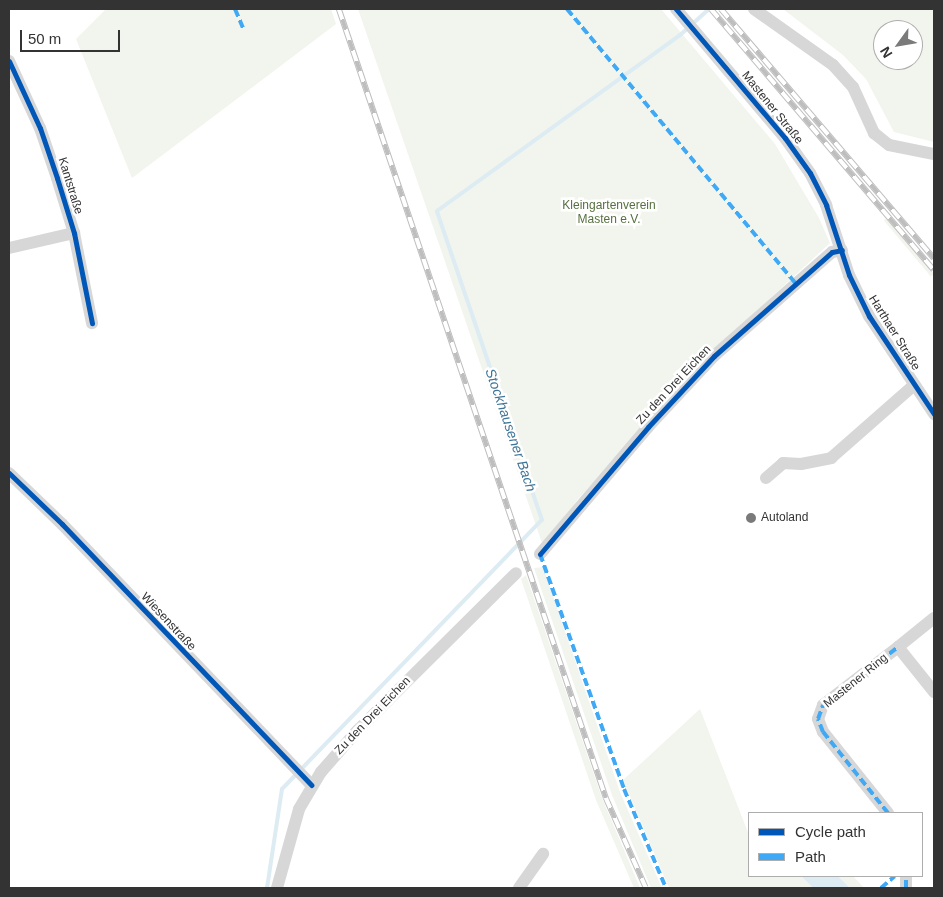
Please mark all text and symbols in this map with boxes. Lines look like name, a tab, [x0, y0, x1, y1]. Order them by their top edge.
scale bar	[22, 20, 122, 52]
north arrow	[873, 20, 923, 70]
text: 50 m	[28, 30, 61, 47]
text: N	[877, 44, 896, 61]
street label: Mastener Straße	[738, 69, 806, 147]
street label: Kantstraße	[55, 156, 85, 216]
park label: Kleingartenverein Masten e.V.	[562, 199, 656, 227]
street label: Harthaer Straße	[865, 293, 923, 373]
street label: Zu den Drei Eichen	[634, 343, 714, 427]
water label: Stockhausener Bach	[482, 366, 540, 494]
place label: Autoland	[761, 511, 808, 525]
marker: Autoland	[745, 512, 757, 524]
street label: Wiesenstraße	[137, 590, 199, 654]
street label: Mastener Ring	[821, 651, 891, 711]
street label: Zu den Drei Eichen	[332, 674, 414, 758]
legend	[748, 812, 923, 877]
text: Cycle path	[795, 823, 866, 840]
text: Path	[795, 848, 826, 865]

